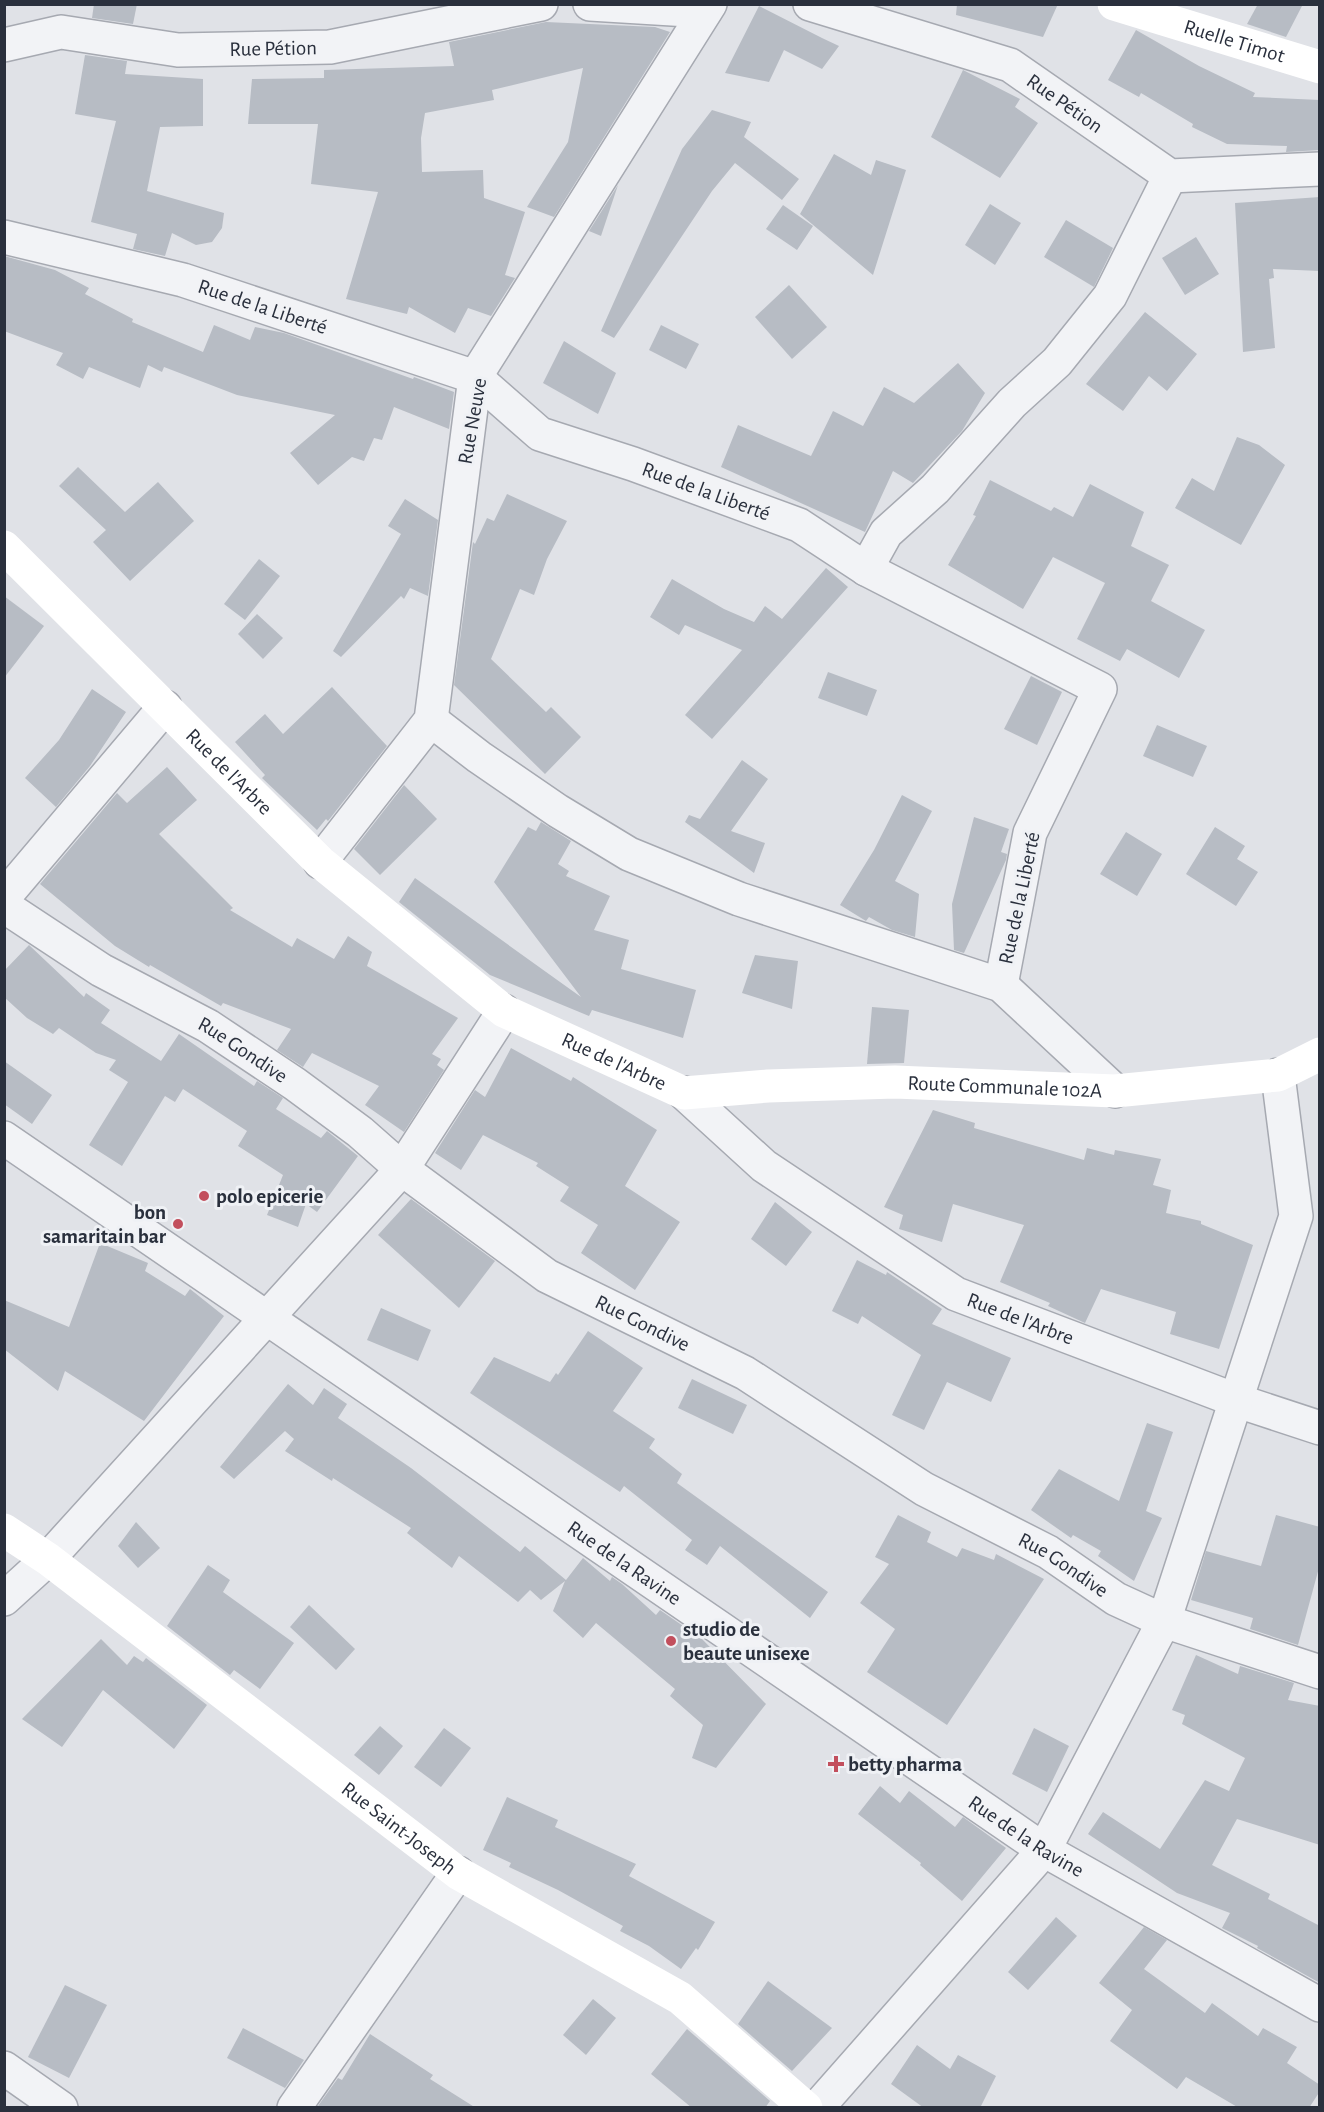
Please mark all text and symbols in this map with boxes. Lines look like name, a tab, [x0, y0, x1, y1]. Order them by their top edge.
street label: Ruelle Timot	[1181, 16, 1288, 67]
street label: Rue Pétion	[229, 37, 317, 60]
street label: Rue Pétion	[1023, 70, 1107, 137]
street label: Rue de la Liberté	[195, 276, 330, 338]
street label: Rue Neuve	[455, 376, 490, 466]
street label: Rue de la Liberté	[639, 458, 773, 524]
street label: Rue de l'Arbre	[182, 725, 276, 819]
street label: Rue de la Liberté	[995, 830, 1044, 966]
street label: Rue Gondive	[195, 1013, 291, 1087]
street label: Rue de l'Arbre	[558, 1029, 669, 1094]
street label: Route Communale 102A	[907, 1073, 1103, 1101]
place label: polo epicerie	[216, 1186, 323, 1207]
marker: polo epicerie	[197, 1189, 211, 1203]
place label: bon samaritain bar	[43, 1202, 167, 1247]
marker: bon samaritain bar	[171, 1217, 185, 1231]
street label: Rue de l'Arbre	[964, 1289, 1077, 1349]
street label: Rue Gondive	[592, 1291, 693, 1355]
street label: Rue de la Ravine	[564, 1517, 685, 1609]
street label: Rue Gondive	[1015, 1529, 1112, 1601]
place label: studio de beaute unisexe	[683, 1619, 810, 1664]
marker: studio de beaute unisexe	[664, 1634, 678, 1648]
place label: betty pharma	[848, 1754, 962, 1775]
marker: betty pharma	[829, 1757, 843, 1771]
street label: Rue Saint-Joseph	[338, 1778, 460, 1879]
street label: Rue de la Ravine	[965, 1792, 1087, 1881]

